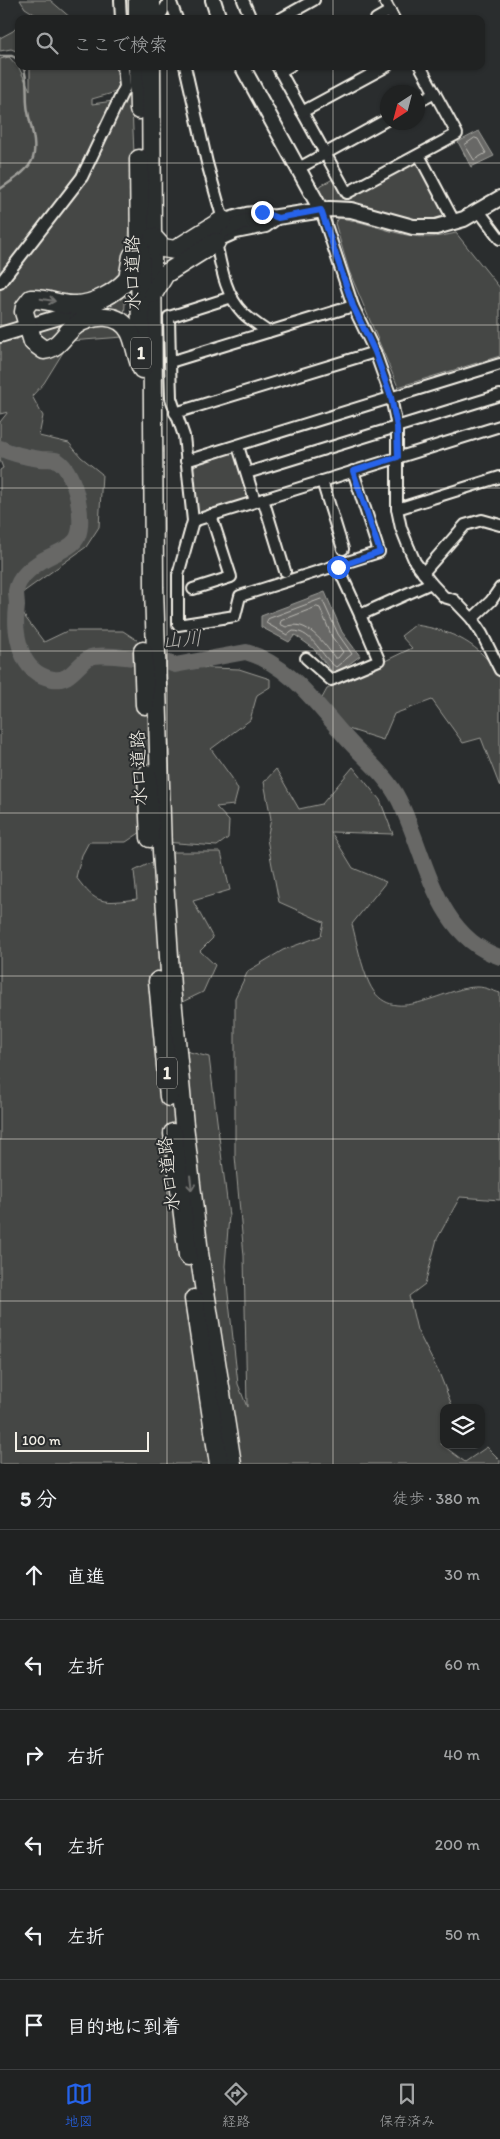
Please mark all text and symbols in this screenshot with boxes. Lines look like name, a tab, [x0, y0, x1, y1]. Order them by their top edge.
search box	[15, 15, 485, 70]
icon: search	[33, 29, 61, 57]
text: ここで検索	[73, 33, 168, 56]
north arrow	[380, 85, 425, 130]
route end	[251, 201, 274, 224]
street label: 水口道路	[120, 235, 145, 311]
one-way arrow	[40, 296, 56, 305]
road number: 1	[131, 338, 151, 368]
route start	[327, 556, 350, 579]
water label: 山川	[161, 626, 203, 652]
street label: 水口道路	[126, 730, 151, 806]
road number: 1	[157, 1058, 177, 1088]
street label: 水口道路	[152, 1135, 185, 1213]
one-way arrow	[186, 1174, 196, 1190]
map controls	[440, 1404, 485, 1449]
button: layers	[440, 1404, 485, 1449]
scale bar	[15, 1429, 149, 1452]
text: 100 m	[22, 1432, 61, 1449]
text: 5 分	[20, 1486, 57, 1511]
text: 徒歩 · 380 m	[393, 1489, 480, 1508]
icon: ahead	[20, 1561, 48, 1589]
text: 直進	[67, 1565, 105, 1588]
text: 30 m	[444, 1565, 480, 1584]
icon: left	[20, 1651, 48, 1679]
text: 左折	[67, 1655, 105, 1678]
text: 60 m	[445, 1655, 480, 1674]
icon: right	[20, 1741, 48, 1769]
text: 右折	[67, 1745, 105, 1768]
text: 40 m	[443, 1745, 480, 1764]
icon: left	[20, 1831, 48, 1859]
text: 左折	[67, 1835, 105, 1858]
text: 200 m	[435, 1835, 480, 1854]
icon: left	[20, 1921, 48, 1949]
text: 左折	[67, 1925, 105, 1948]
text: 50 m	[445, 1925, 480, 1944]
icon: arrive	[20, 2011, 48, 2039]
text: 目的地に到着	[67, 2015, 181, 2038]
tab: 地図	[65, 2080, 93, 2130]
tab: 経路	[222, 2080, 250, 2130]
tab: 保存済み	[379, 2080, 435, 2130]

